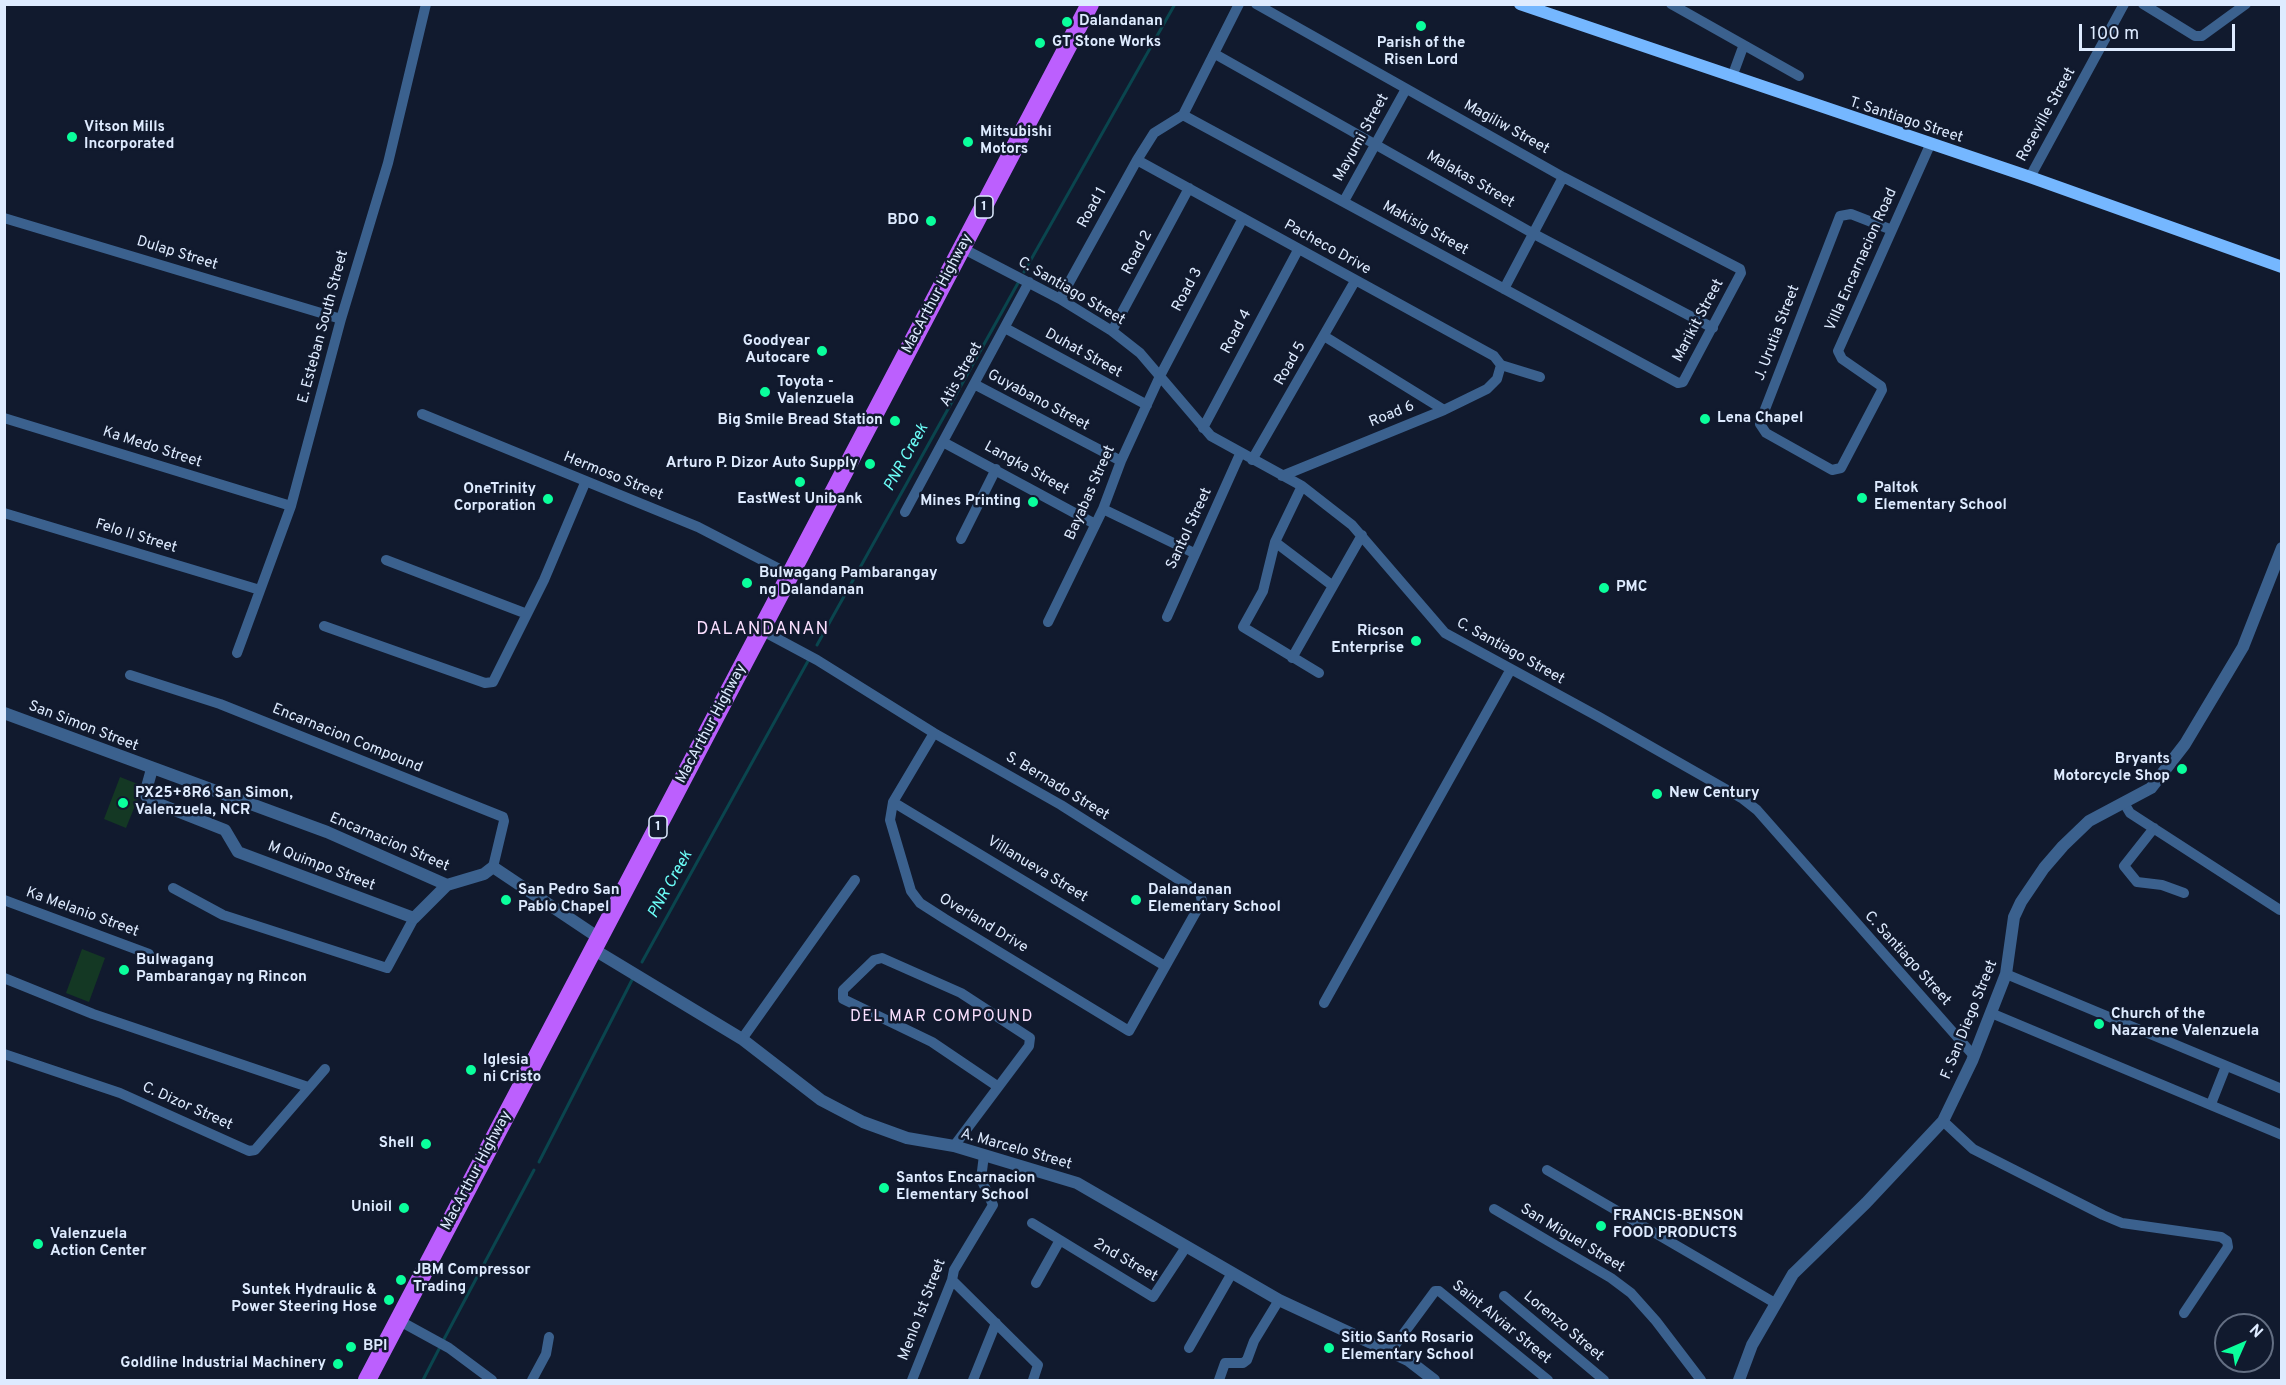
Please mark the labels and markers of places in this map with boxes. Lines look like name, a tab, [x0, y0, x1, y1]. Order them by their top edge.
place label: Dalandanan	[1079, 13, 1163, 31]
marker: Dalandanan	[1060, 15, 1074, 29]
marker: Parish of the Risen Lord	[1414, 19, 1428, 33]
place label: GT Stone Works	[1052, 34, 1161, 52]
place label: Parish of the Risen Lord	[1377, 35, 1465, 70]
marker: GT Stone Works	[1033, 36, 1047, 50]
place label: Vitson Mills Incorporated	[84, 119, 174, 154]
place label: Mitsubishi Motors	[980, 124, 1052, 159]
marker: Vitson Mills Incorporated	[65, 130, 79, 144]
marker: Mitsubishi Motors	[961, 135, 975, 149]
place label: BDO	[887, 212, 919, 230]
marker: BDO	[924, 214, 938, 228]
place label: Goodyear Autocare	[743, 333, 810, 368]
marker: Goodyear Autocare	[815, 344, 829, 358]
place label: Toyota - Valenzuela	[777, 374, 854, 409]
marker: Toyota - Valenzuela	[758, 385, 772, 399]
place label: Lena Chapel	[1717, 410, 1803, 428]
place label: Big Smile Bread Station	[718, 412, 883, 430]
marker: Lena Chapel	[1698, 412, 1712, 426]
marker: Big Smile Bread Station	[888, 414, 902, 428]
place label: Arturo P. Dizor Auto Supply	[666, 455, 858, 473]
marker: Arturo P. Dizor Auto Supply	[863, 457, 877, 471]
marker: EastWest Unibank	[793, 475, 807, 489]
place label: Paltok Elementary School	[1874, 480, 2007, 515]
place label: OneTrinity Corporation	[454, 481, 536, 516]
place label: EastWest Unibank	[737, 491, 863, 509]
marker: Paltok Elementary School	[1855, 491, 1869, 505]
marker: OneTrinity Corporation	[541, 492, 555, 506]
place label: Mines Printing	[920, 493, 1021, 511]
marker: Mines Printing	[1026, 495, 1040, 509]
place label: Bulwagang Pambarangay ng Dalandanan	[759, 565, 937, 600]
marker: Bulwagang Pambarangay ng Dalandanan	[740, 576, 754, 590]
place label: PMC	[1616, 579, 1647, 597]
marker: PMC	[1597, 581, 1611, 595]
place label: Ricson Enterprise	[1331, 623, 1404, 658]
marker: Ricson Enterprise	[1409, 634, 1423, 648]
place label: Bryants Motorcycle Shop	[2053, 751, 2170, 786]
marker: Bryants Motorcycle Shop	[2175, 762, 2189, 776]
place label: PX25+8R6 San Simon, Valenzuela, NCR	[135, 785, 293, 820]
place label: New Century	[1669, 785, 1759, 803]
marker: New Century	[1650, 787, 1664, 801]
marker: PX25+8R6 San Simon, Valenzuela, NCR	[116, 796, 130, 810]
place label: San Pedro San Pablo Chapel	[518, 882, 620, 917]
place label: Dalandanan Elementary School	[1148, 882, 1281, 917]
marker: San Pedro San Pablo Chapel	[499, 893, 513, 907]
marker: Dalandanan Elementary School	[1129, 893, 1143, 907]
place label: Bulwagang Pambarangay ng Rincon	[136, 952, 307, 987]
marker: Bulwagang Pambarangay ng Rincon	[117, 963, 131, 977]
place label: Church of the Nazarene Valenzuela	[2111, 1006, 2259, 1041]
marker: Church of the Nazarene Valenzuela	[2092, 1017, 2106, 1031]
place label: Iglesia ni Cristo	[483, 1052, 541, 1087]
marker: Iglesia ni Cristo	[464, 1063, 478, 1077]
place label: Shell	[379, 1135, 414, 1153]
marker: Shell	[419, 1137, 433, 1151]
place label: Santos Encarnacion Elementary School	[896, 1170, 1035, 1205]
marker: Santos Encarnacion Elementary School	[877, 1181, 891, 1195]
place label: Unioil	[351, 1199, 392, 1217]
marker: Unioil	[397, 1201, 411, 1215]
place label: FRANCIS-BENSON FOOD PRODUCTS	[1613, 1208, 1743, 1243]
marker: FRANCIS-BENSON FOOD PRODUCTS	[1594, 1219, 1608, 1233]
place label: Valenzuela Action Center	[50, 1226, 147, 1261]
marker: Valenzuela Action Center	[31, 1237, 45, 1251]
place label: JBM Compressor Trading	[413, 1262, 530, 1297]
marker: JBM Compressor Trading	[394, 1273, 408, 1287]
place label: Suntek Hydraulic & Power Steering Hose	[231, 1282, 377, 1317]
marker: Suntek Hydraulic & Power Steering Hose	[382, 1293, 396, 1307]
place label: Sitio Santo Rosario Elementary School	[1341, 1330, 1474, 1365]
place label: BPI	[363, 1338, 387, 1356]
marker: BPI	[344, 1340, 358, 1354]
marker: Sitio Santo Rosario Elementary School	[1322, 1341, 1336, 1355]
place label: Goldline Industrial Machinery	[120, 1355, 326, 1373]
marker: Goldline Industrial Machinery	[331, 1357, 345, 1371]

